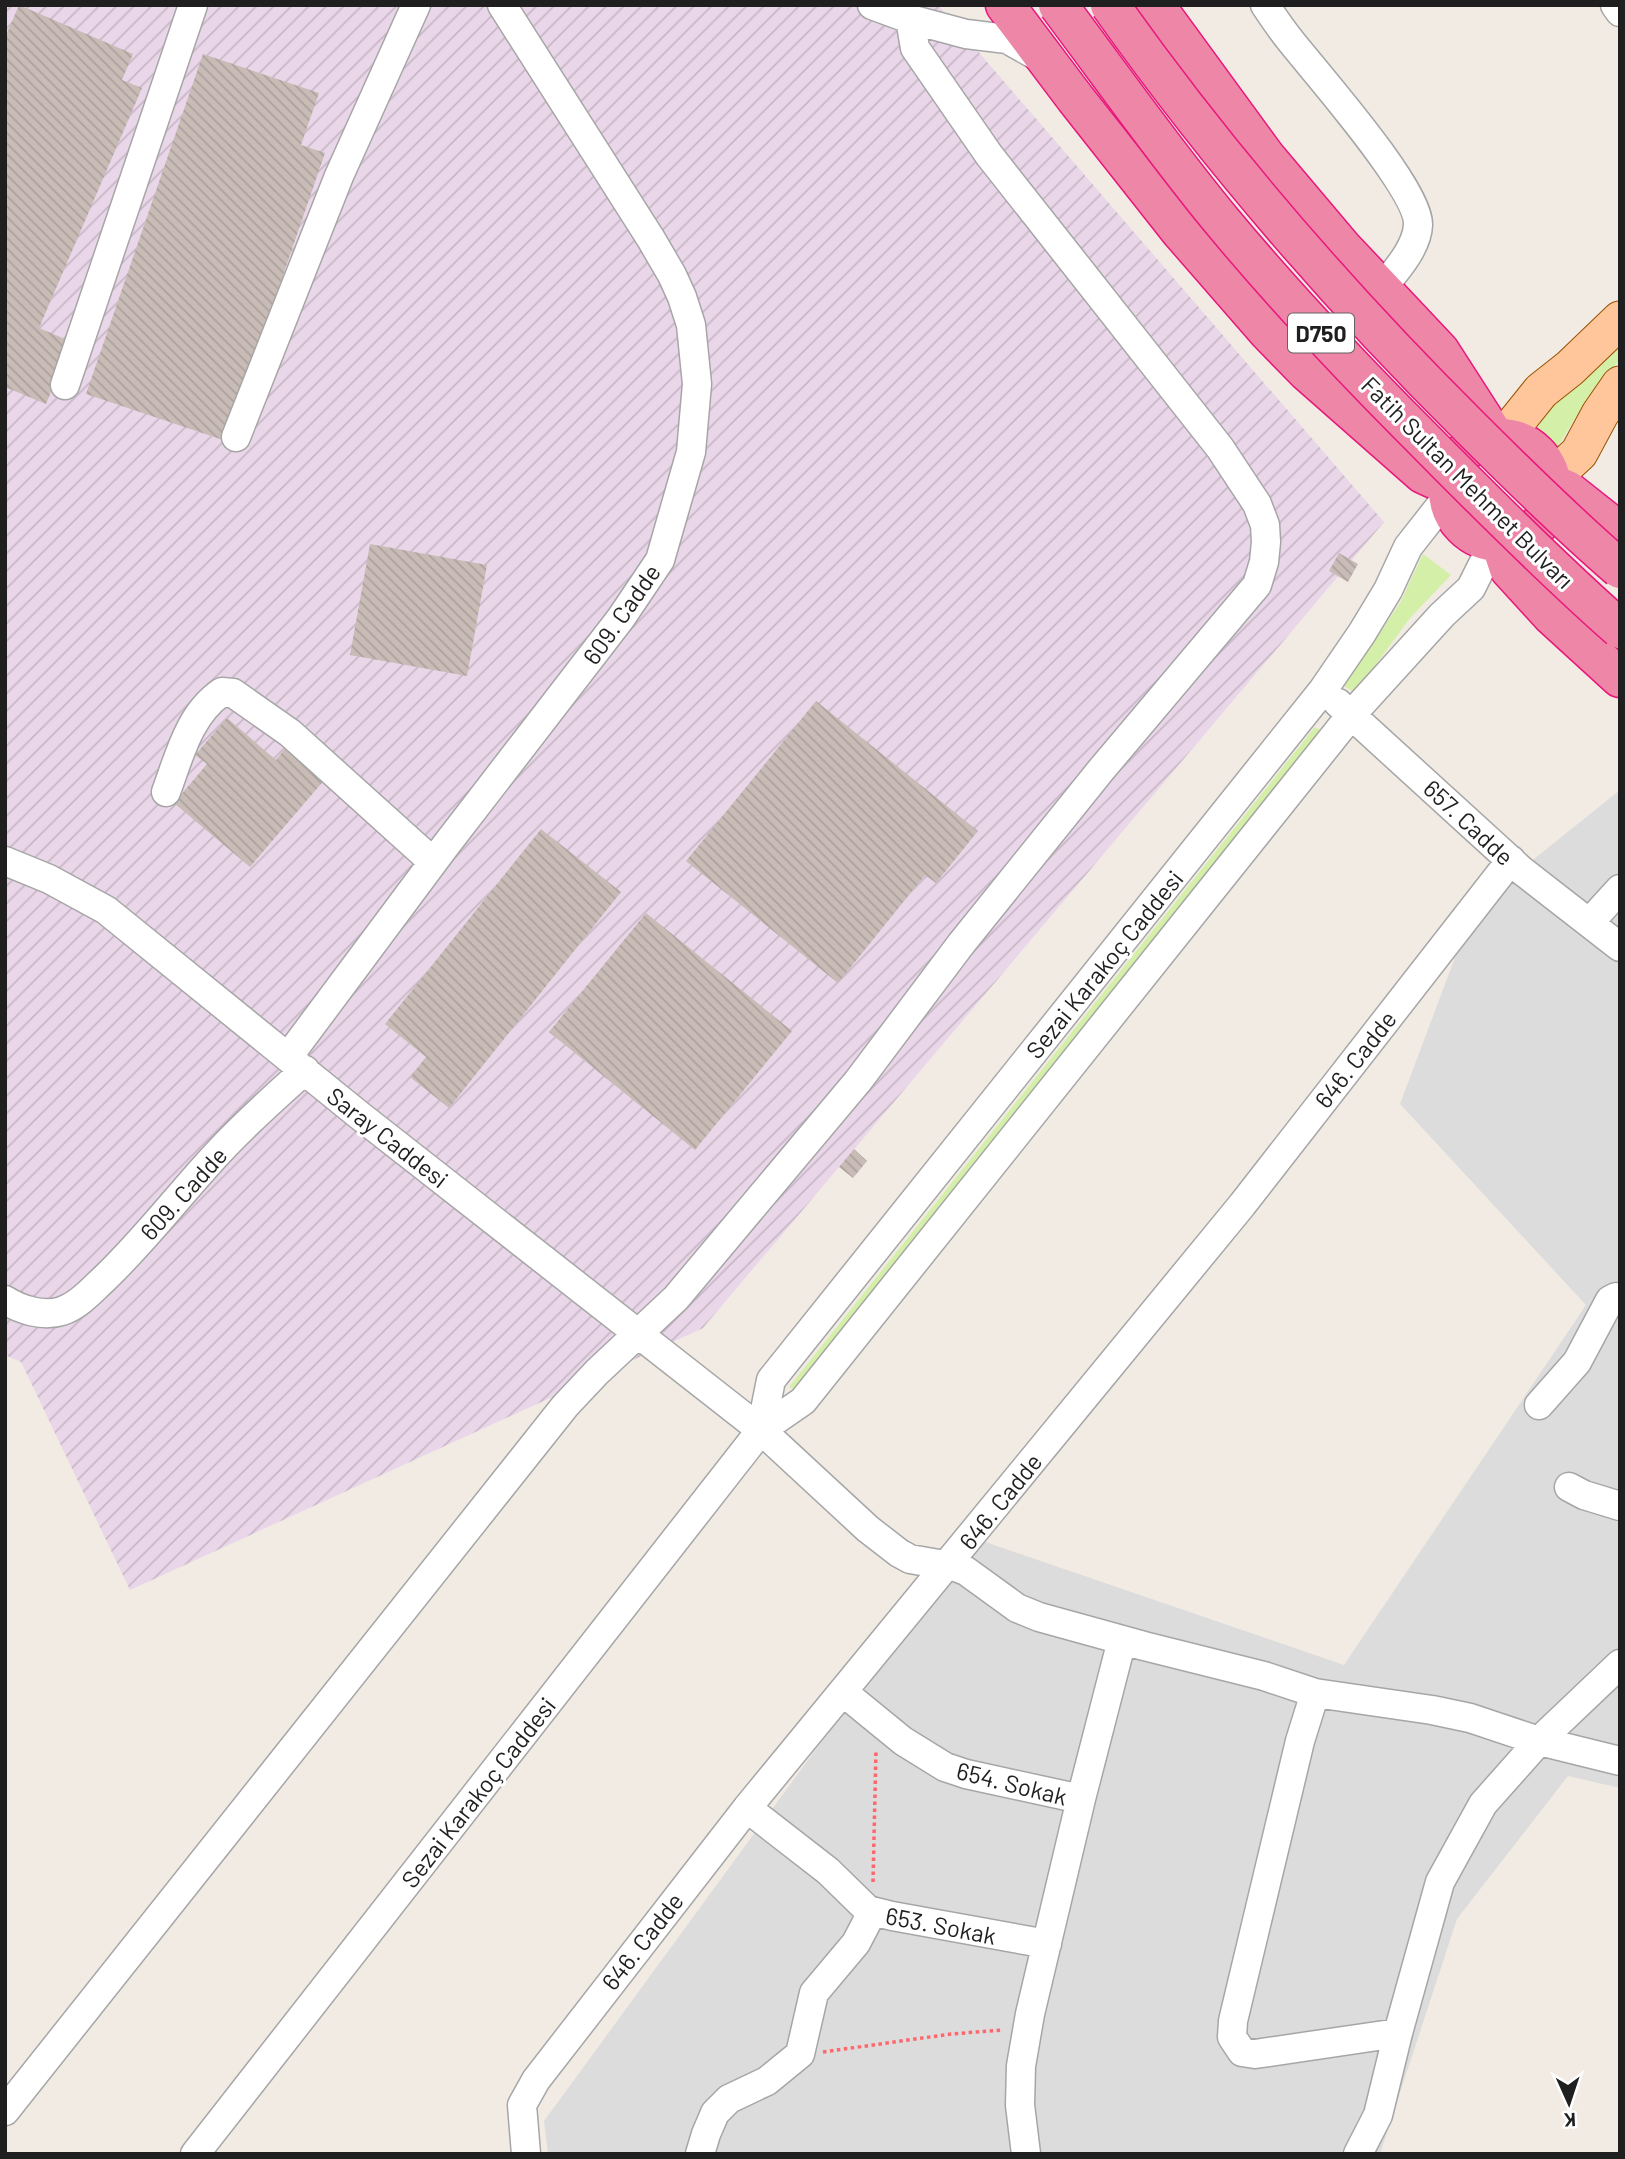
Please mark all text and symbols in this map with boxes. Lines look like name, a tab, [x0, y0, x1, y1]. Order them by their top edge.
road number: D750	[1288, 314, 1354, 352]
street label: Fatih Sultan Mehmet Bulvarı	[1356, 370, 1580, 594]
street label: 609. Cadde	[576, 558, 666, 670]
street label: 657. Cadde	[1418, 773, 1520, 871]
street label: Sezai Karakoç Caddesi	[1019, 864, 1189, 1064]
street label: 646. Cadde	[1308, 1005, 1402, 1113]
street label: Saray Caddesi	[322, 1081, 454, 1193]
street label: 609. Cadde	[134, 1140, 232, 1246]
street label: 646. Cadde	[953, 1447, 1047, 1555]
street label: Sezai Karakoç Caddesi	[395, 1691, 561, 1893]
street label: 654. Sokak	[954, 1755, 1070, 1811]
street label: 646. Cadde	[595, 1887, 689, 1995]
street label: 653. Sokak	[883, 1900, 999, 1950]
north arrow	[1534, 2068, 1604, 2138]
text: K	[1563, 2109, 1576, 2132]

